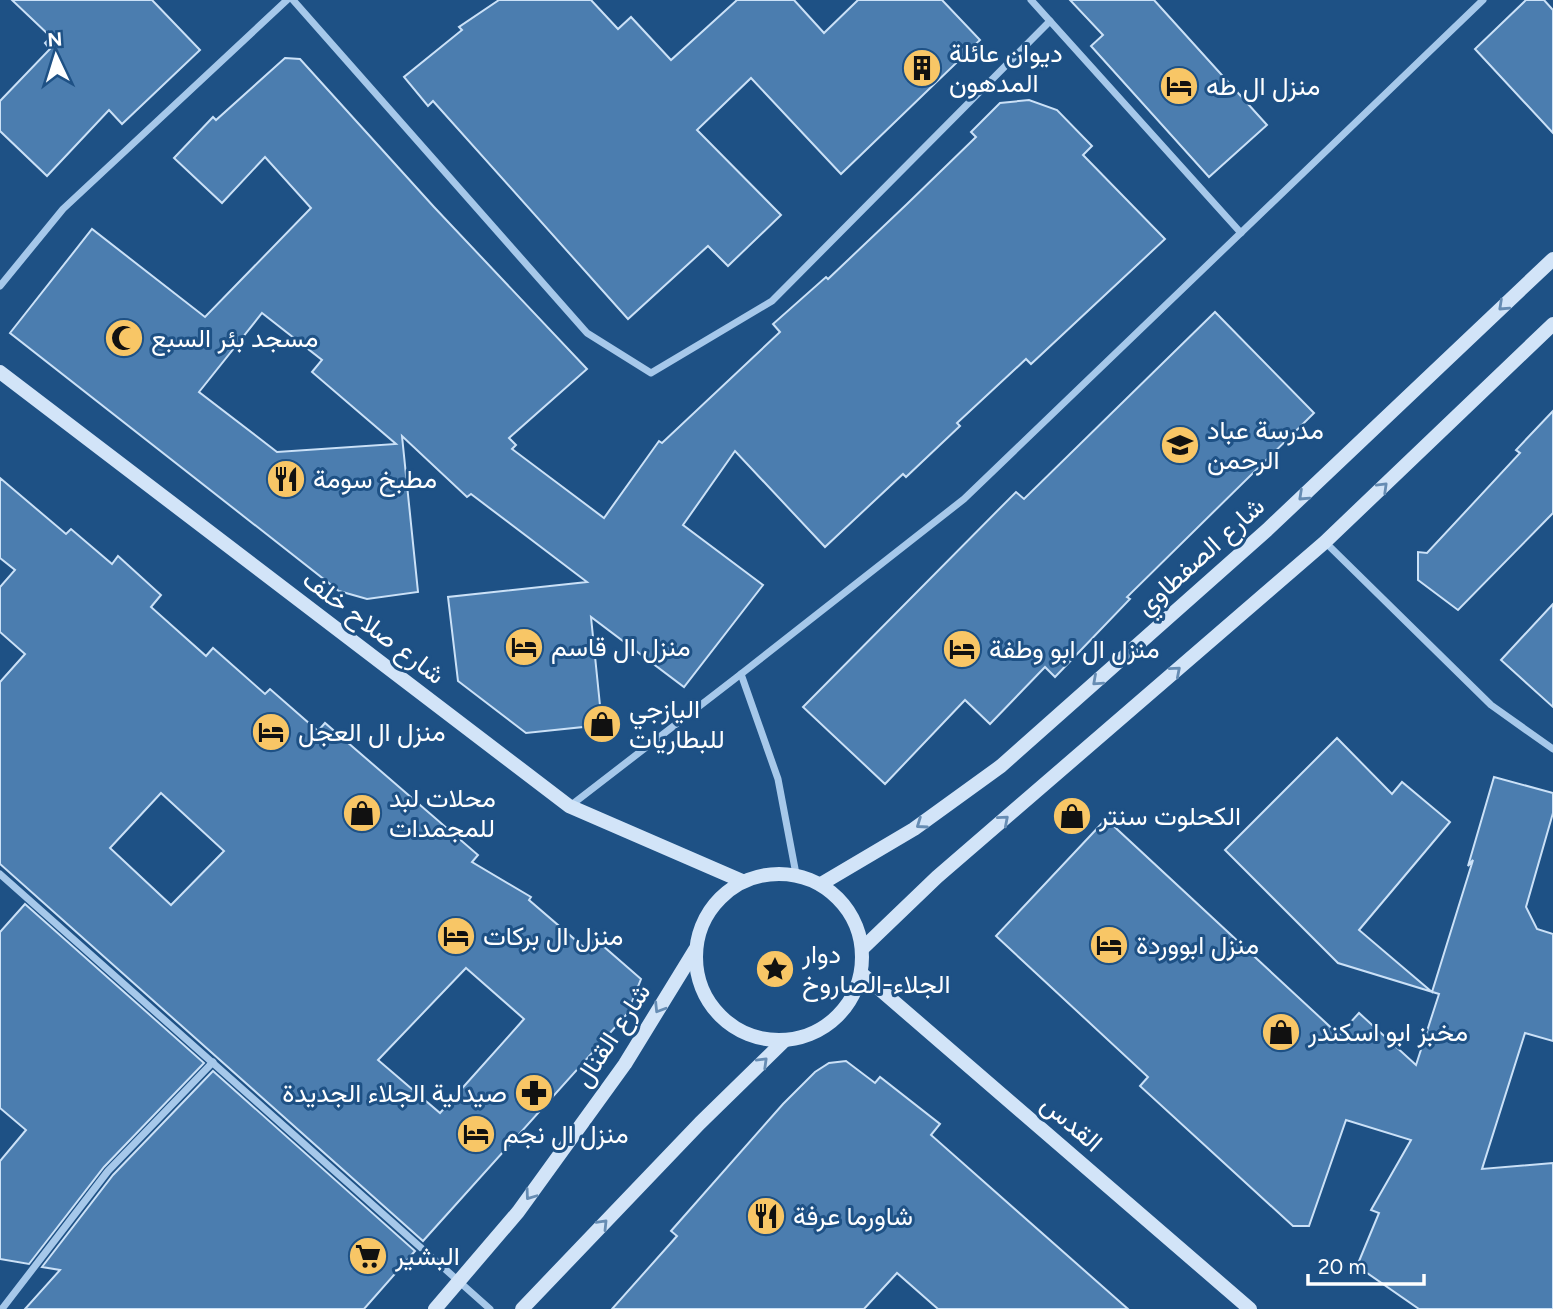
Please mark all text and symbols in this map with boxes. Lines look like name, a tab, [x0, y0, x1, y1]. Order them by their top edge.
north arrow	[21, 21, 91, 91]
text: N	[47, 28, 63, 52]
place label: ديوان عائلة المدهون	[949, 37, 1063, 99]
building icon: ديوان عائلة المدهون	[901, 47, 943, 89]
hotel icon: منزل ال طه	[1158, 65, 1200, 107]
place label: منزل ال طه	[1206, 70, 1320, 102]
one-way arrow	[1499, 297, 1512, 310]
mosque icon: مسجد بئر السبع	[103, 317, 145, 359]
place label: مسجد بئر السبع	[151, 322, 318, 356]
place label: مدرسة عباد الرحمن	[1207, 414, 1324, 476]
school or university icon: مدرسة عباد الرحمن	[1159, 424, 1201, 466]
restaurant icon: مطبخ سومة	[265, 458, 307, 500]
place label: مطبخ سومة	[313, 463, 437, 497]
one-way arrow	[1374, 483, 1387, 496]
one-way arrow	[1298, 488, 1311, 500]
street label: شارع الصفطاوي	[1129, 490, 1274, 626]
street label: شارع صلاح خلف	[295, 563, 451, 692]
hotel icon: منزل ال قاسم	[503, 626, 545, 668]
hotel icon: منزل ال ابو وطفة	[941, 628, 983, 670]
place label: منزل ال قاسم	[551, 631, 691, 664]
place label: منزل ال ابو وطفة	[989, 633, 1160, 665]
one-way arrow	[1168, 667, 1181, 679]
one-way arrow	[1093, 673, 1106, 685]
place label: اليازجي للبطاريات	[629, 693, 725, 755]
shop icon: اليازجي للبطاريات	[581, 703, 623, 745]
hotel icon: منزل ال العجل	[250, 711, 292, 753]
place label: منزل ال العجل	[298, 716, 446, 748]
place label: محلات لبد للمجمدات	[389, 782, 496, 844]
shop icon: محلات لبد للمجمدات	[341, 792, 383, 834]
shop icon: الكحلوت سنتر	[1051, 795, 1093, 837]
place label: الكحلوت سنتر	[1098, 800, 1241, 832]
one-way arrow	[916, 816, 929, 828]
one-way arrow	[996, 816, 1009, 828]
hotel icon: منزل ال بركات	[435, 915, 477, 957]
place label: منزل ال بركات	[483, 920, 623, 952]
hotel icon: منزل ابووردة	[1088, 924, 1130, 966]
place label: منزل ابووردة	[1136, 929, 1259, 961]
place label: دوار الجلاء-الصاروخ	[801, 938, 950, 1002]
place icon: دوار الجلاء-الصاروخ	[754, 948, 796, 990]
street label: شارع القنال	[567, 977, 659, 1094]
one-way arrow	[655, 1000, 668, 1013]
shop icon: مخبز ابو اسكندر	[1260, 1011, 1302, 1053]
place label: مخبز ابو اسكندر	[1307, 1016, 1468, 1048]
one-way arrow	[754, 1057, 767, 1070]
pharmacy icon: صيدلية الجلاء الجديدة	[513, 1072, 555, 1114]
place label: صيدلية الجلاء الجديدة	[282, 1077, 507, 1109]
street label: القدس	[1035, 1088, 1109, 1158]
hotel icon: منزل ال نجم	[455, 1113, 497, 1155]
place label: منزل ال نجم	[503, 1118, 629, 1151]
one-way arrow	[526, 1187, 538, 1200]
restaurant icon: شاورما عرفة	[745, 1195, 787, 1237]
place label: شاورما عرفة	[793, 1200, 913, 1232]
one-way arrow	[595, 1219, 608, 1232]
supermarket icon: البشير	[347, 1235, 389, 1277]
place label: البشير	[394, 1240, 460, 1272]
scale bar	[1308, 1242, 1424, 1286]
text: 20 m	[1318, 1254, 1366, 1279]

